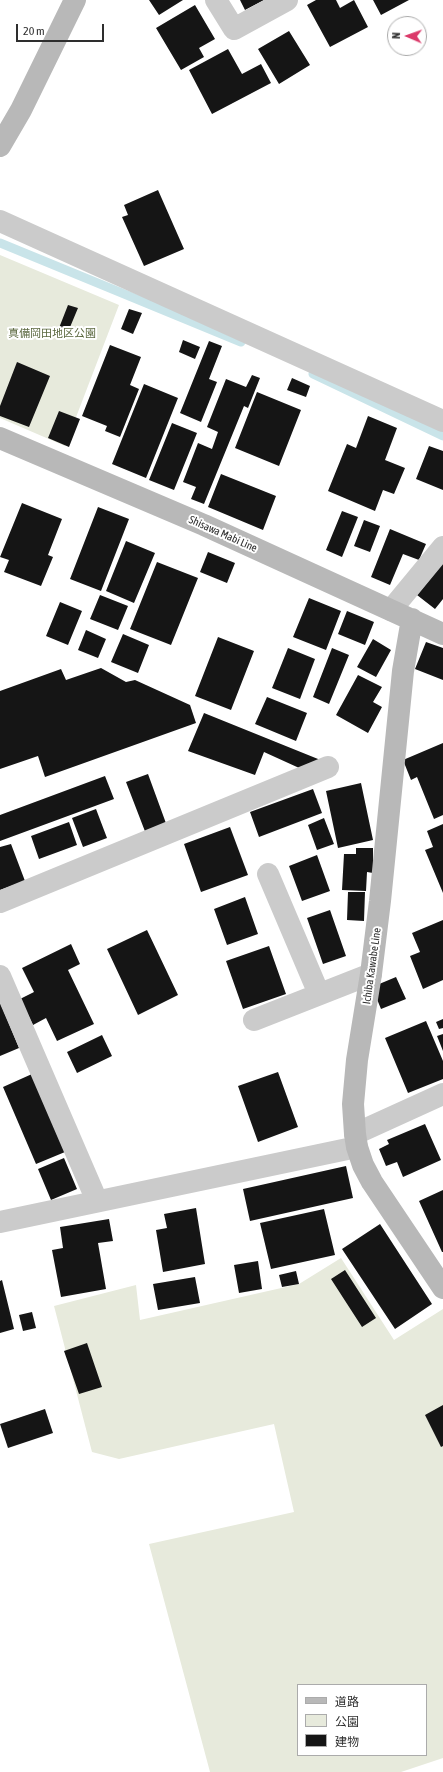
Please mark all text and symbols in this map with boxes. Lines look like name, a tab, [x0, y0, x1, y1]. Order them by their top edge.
scale bar	[18, 16, 106, 42]
north arrow	[387, 16, 427, 56]
text: 20 m	[23, 24, 45, 38]
text: N	[390, 32, 402, 39]
park label: 真備岡田地区公園	[8, 327, 96, 341]
street label: Shisawa Mabi Line	[187, 513, 259, 555]
street label: Ichiba Kawabe Line	[360, 927, 384, 1005]
legend	[297, 1684, 427, 1756]
text: 道路	[335, 1695, 359, 1709]
text: 公園	[335, 1715, 359, 1729]
text: 建物	[335, 1735, 359, 1749]

